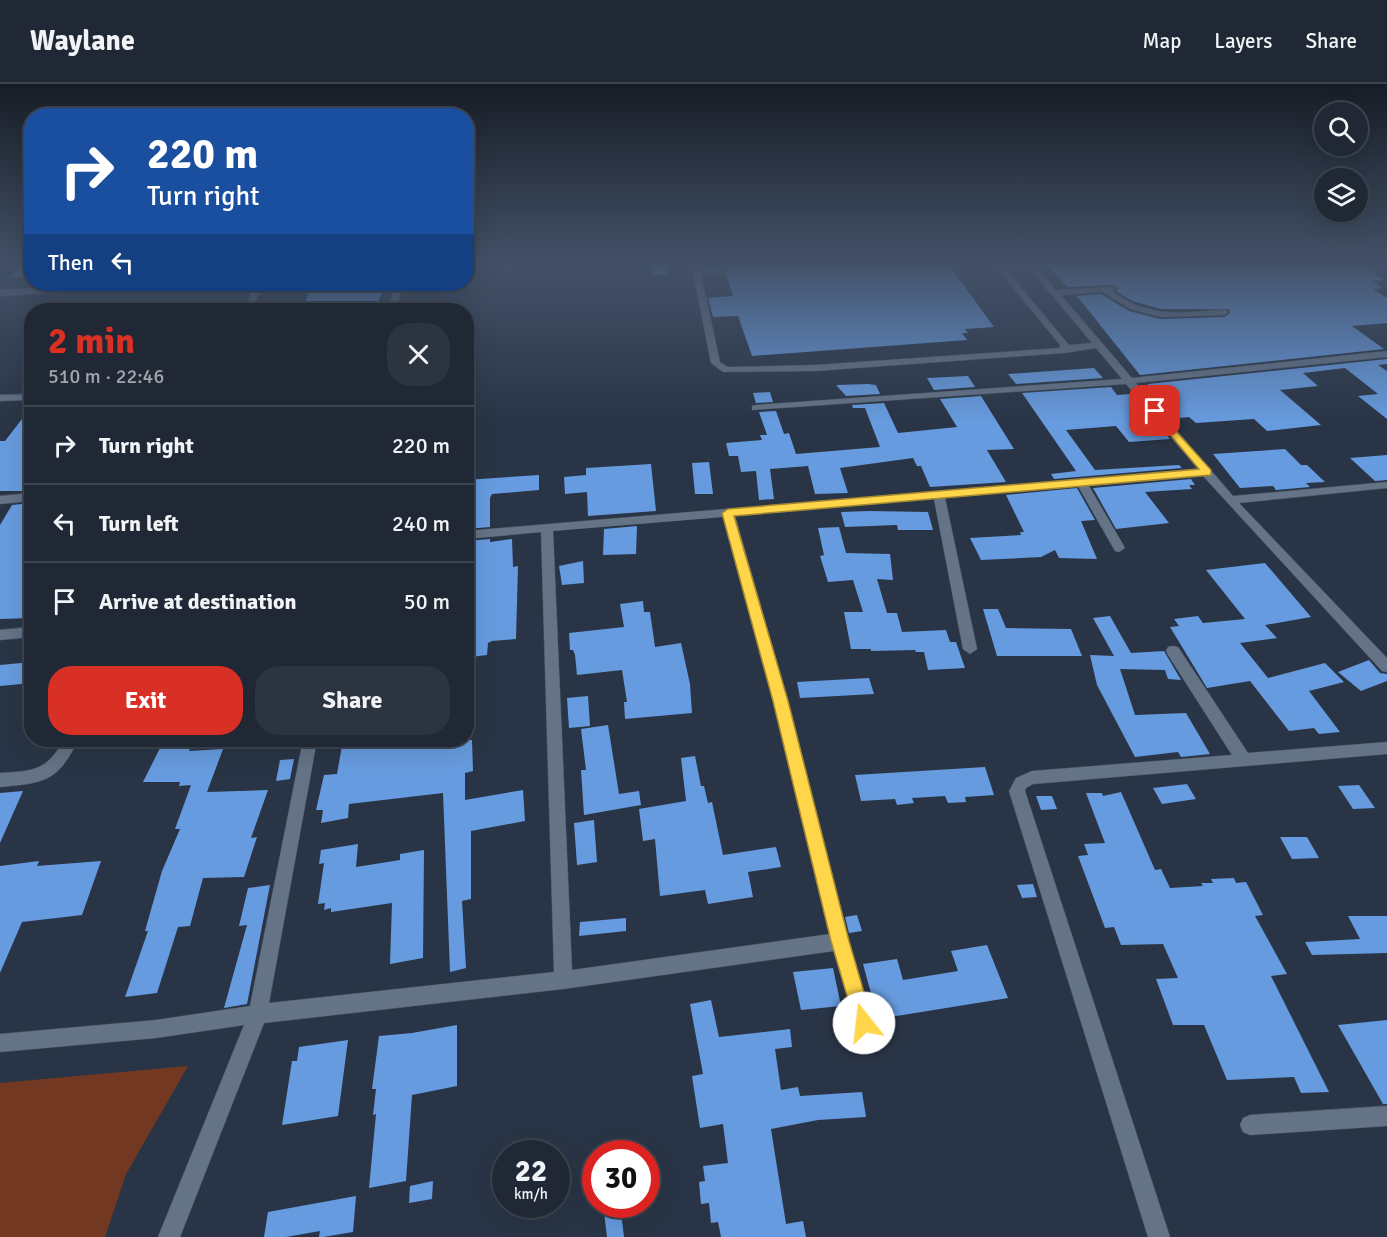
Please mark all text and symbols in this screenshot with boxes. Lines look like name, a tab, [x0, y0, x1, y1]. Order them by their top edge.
text: Waylane	[30, 24, 135, 58]
text: Map	[1143, 28, 1181, 54]
text: Layers	[1214, 28, 1272, 54]
text: Share	[1305, 28, 1357, 54]
map controls	[1314, 102, 1368, 222]
button: search	[1314, 102, 1368, 156]
text: 220 m	[147, 129, 258, 180]
icon: right	[48, 132, 126, 210]
button: layers	[1314, 168, 1368, 222]
text: Turn right	[147, 180, 260, 213]
icon: left	[106, 246, 139, 279]
text: Then	[48, 249, 94, 276]
text: 2 min	[48, 319, 135, 364]
button: close	[387, 323, 450, 386]
text: 510 m · 22:46	[48, 364, 164, 389]
pin	[1129, 385, 1180, 436]
icon: arrive	[1138, 394, 1171, 427]
icon: right	[48, 429, 81, 462]
text: Turn right	[99, 432, 194, 459]
text: 220 m	[392, 432, 450, 459]
icon: left	[48, 507, 81, 540]
text: Turn left	[99, 510, 179, 537]
text: 240 m	[392, 510, 450, 537]
icon: arrive	[48, 585, 81, 618]
text: Arrive at destination	[99, 588, 296, 615]
text: 50 m	[404, 588, 450, 615]
button: Exit	[48, 666, 243, 735]
button: Share	[255, 666, 450, 735]
position arrow	[832, 991, 896, 1055]
speed limit sign: 30	[582, 1140, 660, 1218]
text: 22	[515, 1153, 547, 1190]
text: km/h	[514, 1185, 548, 1203]

